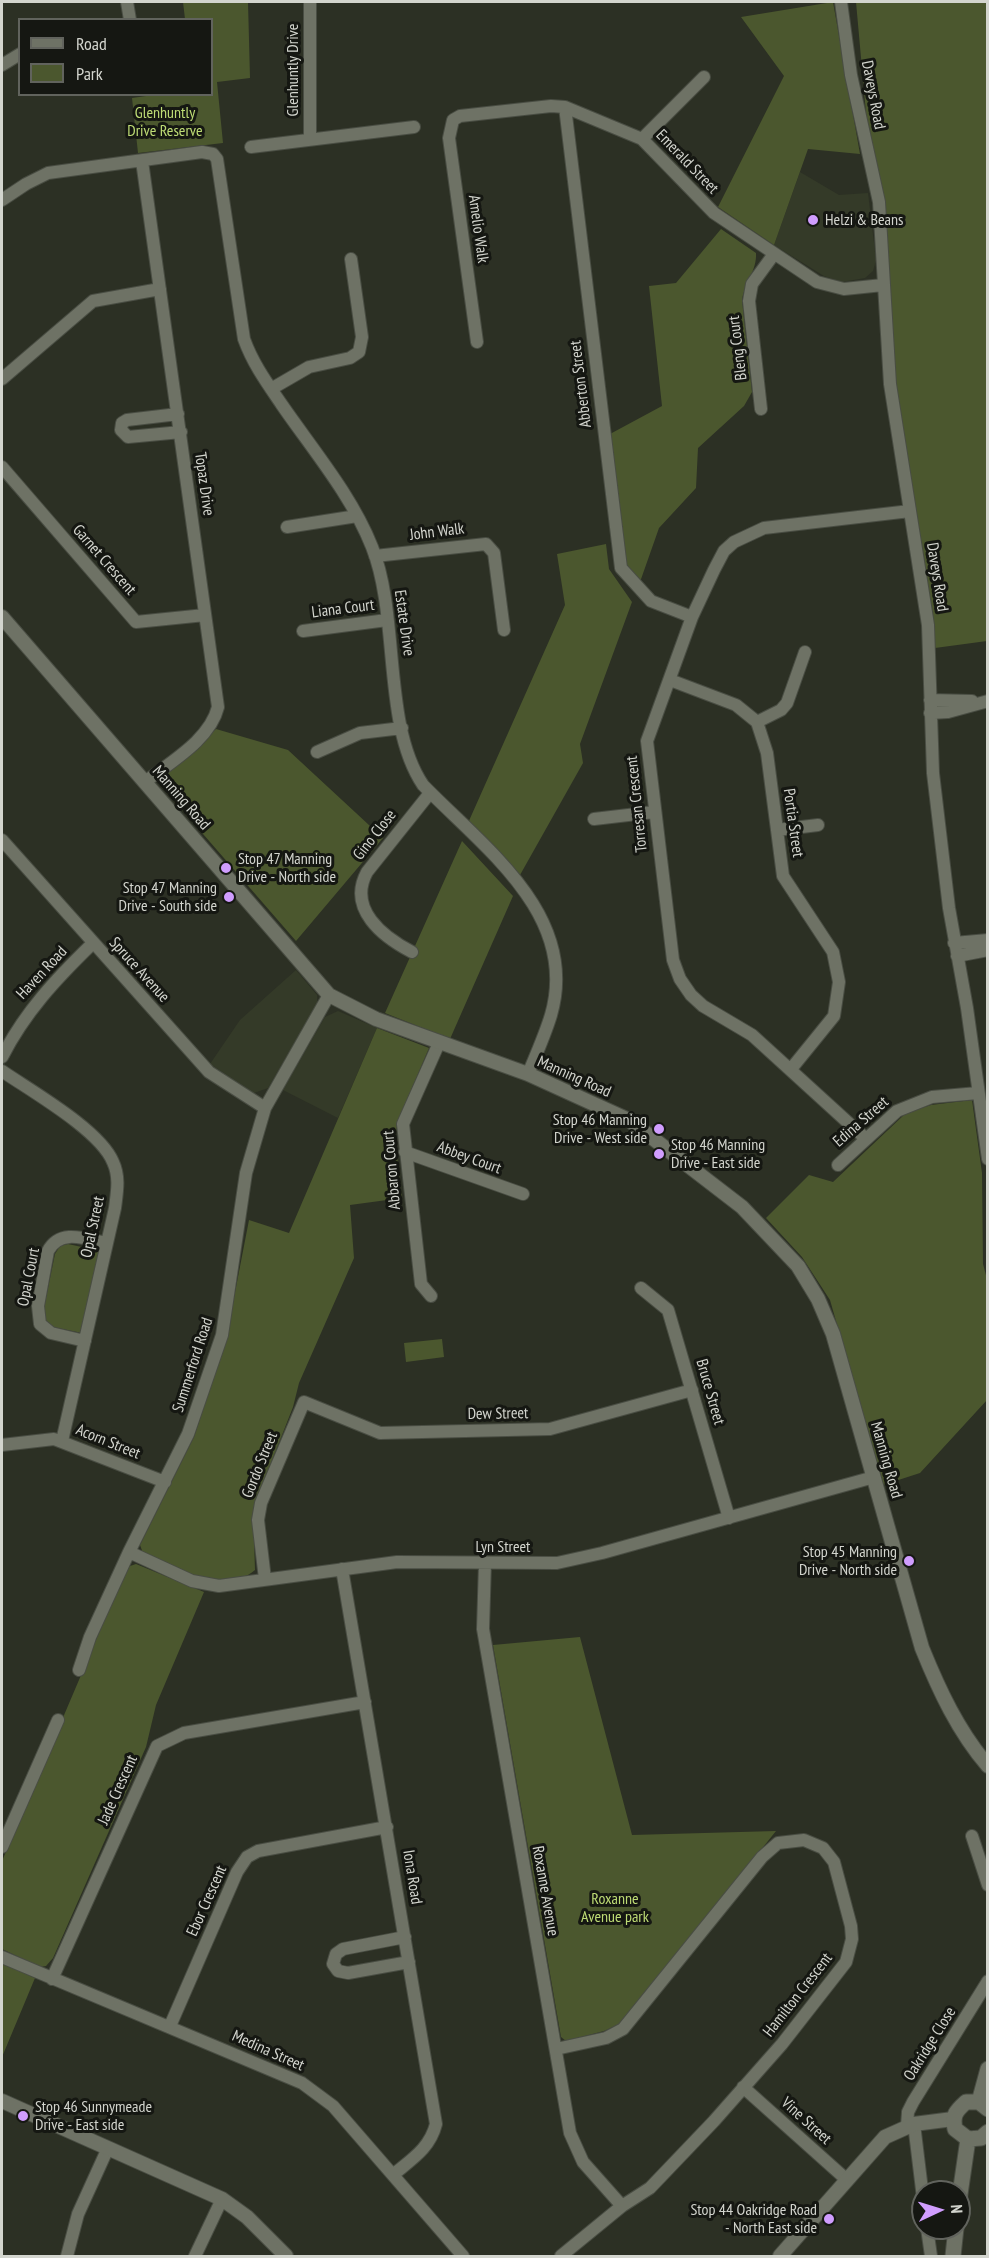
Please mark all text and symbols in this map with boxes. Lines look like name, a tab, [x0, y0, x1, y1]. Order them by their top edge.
legend	[18, 18, 213, 96]
street label: Glenhuntly Drive	[283, 24, 303, 116]
text: Road	[76, 32, 107, 55]
street label: Daveys Road	[857, 59, 889, 131]
text: Park	[76, 62, 103, 85]
park label: Glenhuntly Drive Reserve	[127, 103, 203, 141]
street label: Emerald Street	[652, 126, 722, 198]
street label: Amelio Walk	[464, 194, 492, 264]
place label: Helzi & Beans	[825, 210, 903, 230]
marker: Helzi & Beans	[806, 213, 820, 227]
street label: Bleng Court	[725, 315, 751, 381]
street label: Abberton Street	[566, 339, 596, 429]
street label: Topaz Drive	[190, 451, 218, 517]
street label: John Walk	[409, 519, 465, 545]
street label: Garnet Crescent	[68, 521, 140, 599]
street label: Daveys Road	[922, 541, 952, 613]
street label: Estate Drive	[390, 589, 418, 657]
street label: Liana Court	[310, 596, 376, 622]
street label: Torresan Crescent	[622, 755, 652, 853]
street label: Manning Road	[148, 762, 214, 834]
street label: Portia Street	[779, 787, 807, 859]
street label: Gino Close	[349, 806, 401, 864]
place label: Stop 47 Manning Drive - North side	[238, 849, 336, 887]
marker: Stop 47 Manning Drive - North side	[219, 861, 233, 875]
place label: Stop 47 Manning Drive - South side	[119, 878, 217, 916]
marker: Stop 47 Manning Drive - South side	[222, 890, 236, 904]
street label: Spruce Avenue	[105, 933, 173, 1007]
street label: Haven Road	[13, 942, 71, 1004]
street label: Manning Road	[534, 1052, 614, 1102]
street label: Edina Street	[829, 1093, 893, 1151]
place label: Stop 46 Manning Drive - West side	[553, 1110, 647, 1148]
marker: Stop 46 Manning Drive - West side	[652, 1122, 666, 1136]
street label: Abbaron Court	[379, 1130, 405, 1210]
place label: Stop 46 Manning Drive - East side	[671, 1135, 765, 1173]
street label: Abbey Court	[434, 1138, 504, 1178]
marker: Stop 46 Manning Drive - East side	[652, 1147, 666, 1161]
street label: Opal Street	[77, 1194, 109, 1260]
street label: Opal Court	[14, 1246, 44, 1308]
street label: Summerford Road	[169, 1315, 217, 1415]
street label: Bruce Street	[691, 1357, 729, 1427]
street label: Dew Street	[467, 1404, 529, 1424]
street label: Acorn Street	[73, 1420, 143, 1464]
street label: Manning Road	[866, 1420, 906, 1500]
street label: Gordo Street	[238, 1429, 282, 1501]
street label: Lyn Street	[476, 1537, 530, 1557]
place label: Stop 45 Manning Drive - North side	[799, 1542, 897, 1580]
marker: Stop 45 Manning Drive - North side	[902, 1554, 916, 1568]
street label: Jade Crescent	[94, 1752, 142, 1828]
street label: Roxanne Avenue	[528, 1844, 562, 1938]
street label: Iona Road	[398, 1848, 426, 1906]
street label: Ebor Crescent	[183, 1863, 231, 1939]
park label: Roxanne Avenue park	[581, 1889, 649, 1927]
street label: Hamilton Crescent	[759, 1949, 837, 2041]
street label: Oakridge Close	[900, 2004, 960, 2084]
street label: Medina Street	[229, 2027, 307, 2075]
street label: Vine Street	[777, 2093, 835, 2149]
place label: Stop 46 Sunnymeade Drive - East side	[35, 2097, 152, 2135]
marker: Stop 46 Sunnymeade Drive - East side	[16, 2109, 30, 2123]
north arrow	[911, 2180, 971, 2240]
place label: Stop 44 Oakridge Road - North East side	[690, 2200, 817, 2238]
text: N	[947, 2204, 967, 2214]
marker: Stop 44 Oakridge Road - North East side	[822, 2212, 836, 2226]

